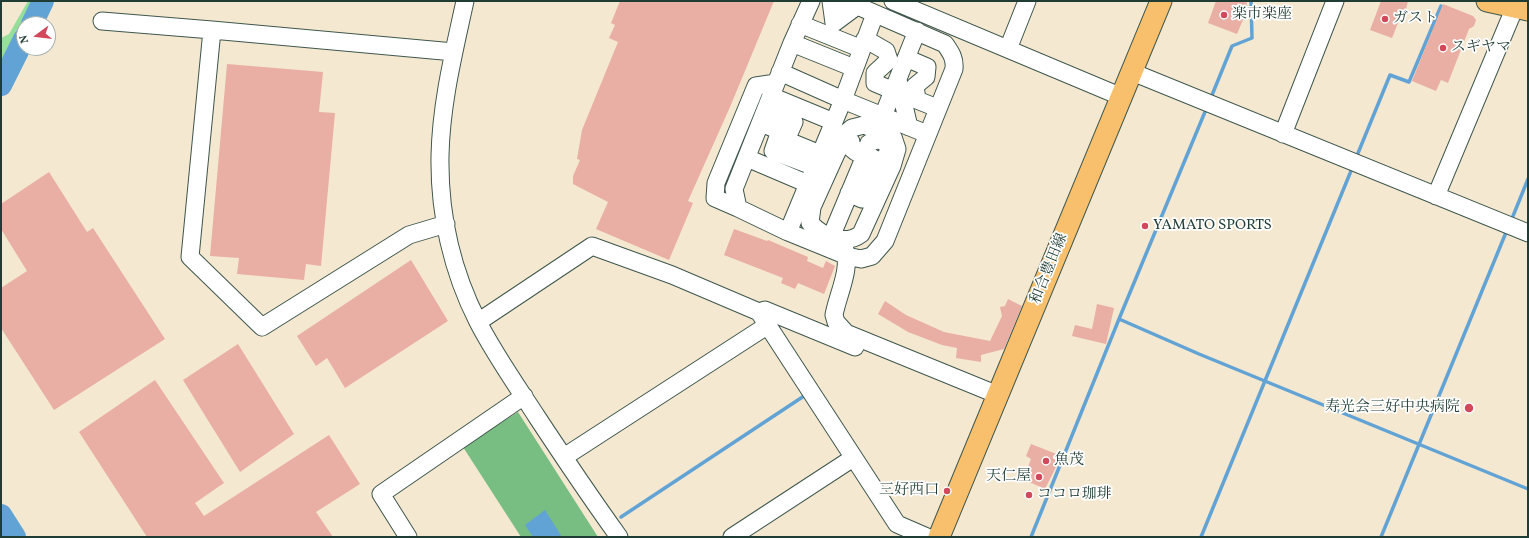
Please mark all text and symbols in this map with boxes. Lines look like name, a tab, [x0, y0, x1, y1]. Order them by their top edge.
place label: 楽市楽座	[1232, 6, 1292, 24]
marker: 楽市楽座	[1219, 10, 1229, 20]
place label: ガスト	[1393, 10, 1438, 28]
marker: ガスト	[1380, 14, 1390, 24]
north arrow	[16, 16, 56, 56]
text: N	[17, 33, 33, 45]
place label: スギヤマ	[1451, 39, 1511, 57]
marker: スギヤマ	[1438, 43, 1448, 53]
place label: YAMATO SPORTS	[1153, 217, 1272, 235]
marker: YAMATO SPORTS	[1140, 221, 1150, 231]
street label: 和合豊田線	[1028, 231, 1072, 307]
place label: 寿光会三好中央病院	[1325, 399, 1460, 417]
marker: 寿光会三好中央病院	[1463, 402, 1475, 414]
place label: 魚茂	[1054, 452, 1084, 470]
marker: 魚茂	[1041, 456, 1051, 466]
place label: 天仁屋	[986, 468, 1031, 486]
marker: 天仁屋	[1034, 472, 1044, 482]
place label: 三好西口	[879, 482, 939, 500]
marker: 三好西口	[942, 486, 952, 496]
place label: ココロ珈琲	[1037, 486, 1112, 504]
marker: ココロ珈琲	[1024, 490, 1034, 500]

